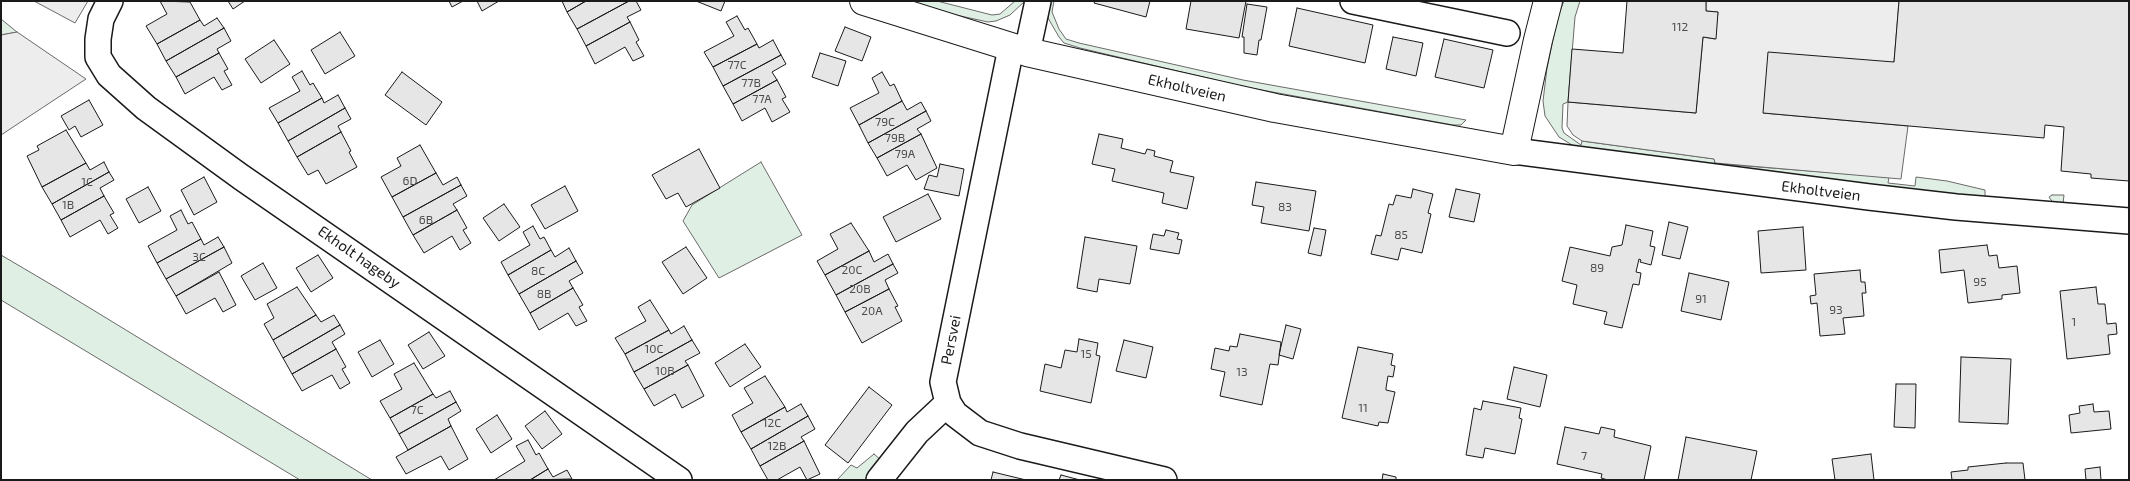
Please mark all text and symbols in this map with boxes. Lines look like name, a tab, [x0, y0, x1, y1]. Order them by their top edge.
house number: 112	[1672, 20, 1688, 34]
house number: 77C	[727, 58, 747, 72]
street label: Ekholtveien	[1146, 70, 1228, 106]
house number: 77B	[741, 76, 761, 90]
house number: 77A	[752, 92, 772, 106]
house number: 79C	[875, 115, 895, 129]
house number: 79B	[885, 131, 905, 145]
house number: 79A	[895, 147, 915, 161]
house number: 6D	[403, 174, 417, 188]
house number: 1C	[81, 175, 93, 189]
street label: Ekholtveien	[1780, 177, 1862, 205]
house number: 1B	[62, 198, 74, 212]
house number: 83	[1278, 200, 1292, 214]
house number: 6B	[419, 213, 433, 227]
street label: Ekholt hageby	[314, 222, 404, 292]
house number: 85	[1394, 228, 1408, 242]
house number: 3C	[192, 250, 206, 264]
house number: 89	[1590, 261, 1604, 275]
house number: 20C	[842, 263, 862, 277]
house number: 8C	[531, 264, 545, 278]
house number: 95	[1973, 275, 1987, 289]
house number: 20B	[849, 282, 871, 296]
house number: 8B	[537, 287, 551, 301]
house number: 91	[1695, 292, 1707, 306]
house number: 93	[1829, 303, 1843, 317]
house number: 20A	[861, 304, 883, 318]
street label: Persvei	[937, 314, 965, 366]
house number: 1	[2072, 315, 2076, 329]
house number: 10C	[645, 342, 663, 356]
house number: 15	[1080, 347, 1092, 361]
house number: 10B	[655, 364, 675, 378]
house number: 13	[1236, 365, 1248, 379]
house number: 11	[1358, 401, 1368, 415]
house number: 7C	[411, 403, 423, 417]
house number: 12C	[763, 416, 781, 430]
house number: 12B	[768, 439, 786, 453]
house number: 7	[1581, 449, 1587, 463]

